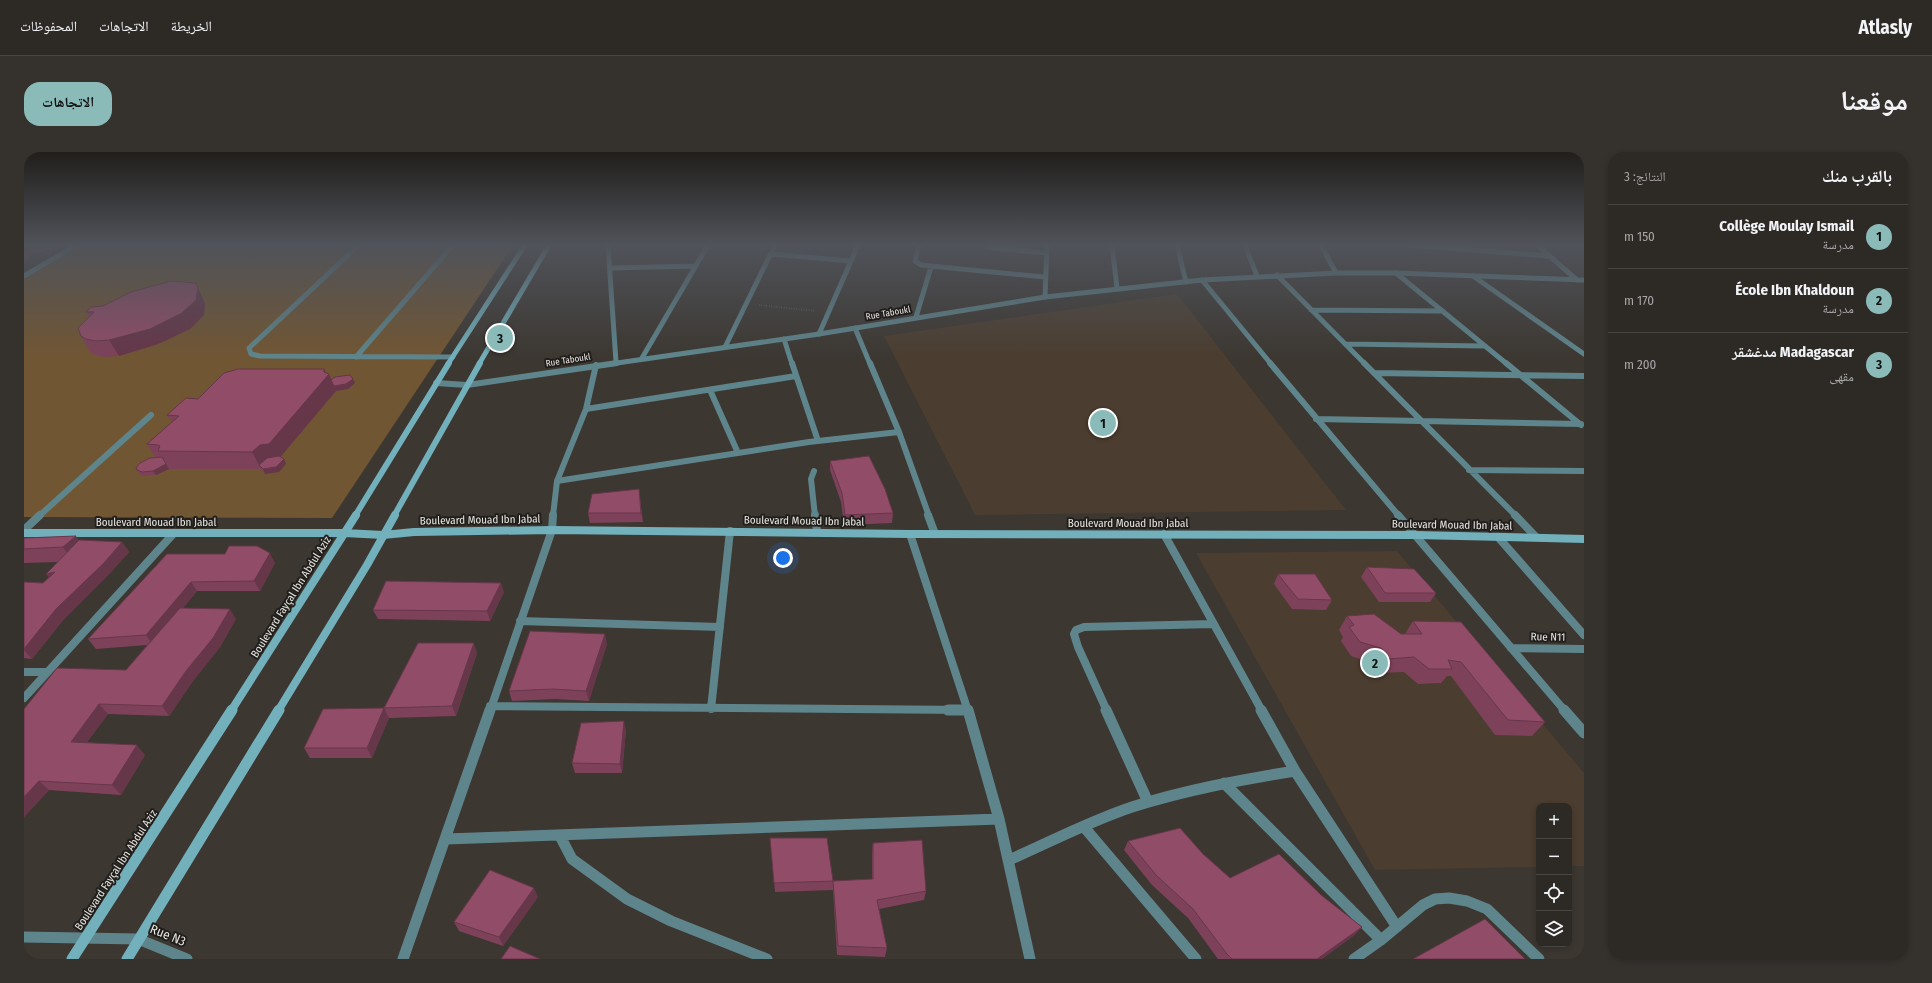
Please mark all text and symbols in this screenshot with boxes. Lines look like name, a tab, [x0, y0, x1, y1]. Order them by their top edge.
text: Atlasly	[1858, 16, 1912, 39]
text: المحفوظات	[20, 18, 77, 35]
text: الاتجاهات	[99, 18, 149, 35]
text: الخريطة	[171, 18, 212, 35]
button: الاتجاهات	[24, 82, 112, 126]
text: موقعنا	[1840, 84, 1908, 117]
text: بالقرب منك	[1822, 166, 1892, 187]
text: النتائج: 3	[1624, 169, 1666, 184]
text: Collège Moulay Ismail	[1719, 217, 1854, 235]
text: 150 m	[1624, 229, 1655, 244]
text: 1	[1876, 229, 1882, 244]
text: مدرسة	[1822, 237, 1854, 252]
text: École Ibn Khaldoun	[1735, 281, 1854, 299]
text: 170 m	[1624, 293, 1654, 308]
text: 2	[1876, 293, 1882, 308]
text: مدرسة	[1822, 301, 1854, 316]
street label: Rue Taboukl	[865, 304, 912, 322]
pin: 3	[487, 323, 513, 353]
text: Madagascar مدغشقر	[1732, 343, 1854, 361]
street label: Rue Taboukl	[545, 351, 592, 368]
text: 200 m	[1624, 357, 1656, 372]
text: 3	[1876, 357, 1882, 372]
text: مقهى	[1829, 369, 1854, 384]
pin: 1	[1090, 408, 1116, 438]
street label: Boulevard Mouad Ibn Jabal	[420, 512, 541, 528]
street label: Boulevard Mouad Ibn Jabal	[744, 513, 865, 529]
street label: Boulevard Mouad Ibn Jabal	[96, 516, 216, 529]
street label: Boulevard Mouad Ibn Jabal	[1068, 517, 1188, 530]
street label: Boulevard Mouad Ibn Jabal	[1392, 517, 1513, 533]
street label: Boulevard Fayçal Ibn Abdul Aziz	[248, 533, 334, 660]
your location	[773, 548, 793, 568]
street label: Rue N11	[1530, 630, 1566, 644]
pin: 2	[1362, 648, 1388, 678]
map controls	[1536, 803, 1572, 947]
button: +	[1536, 803, 1572, 839]
street label: Boulevard Fayçal Ibn Abdul Aziz	[72, 807, 160, 933]
button: −	[1536, 839, 1572, 875]
button: locate	[1536, 875, 1572, 911]
button: layers	[1536, 911, 1572, 947]
street label: Rue N3	[148, 921, 188, 949]

